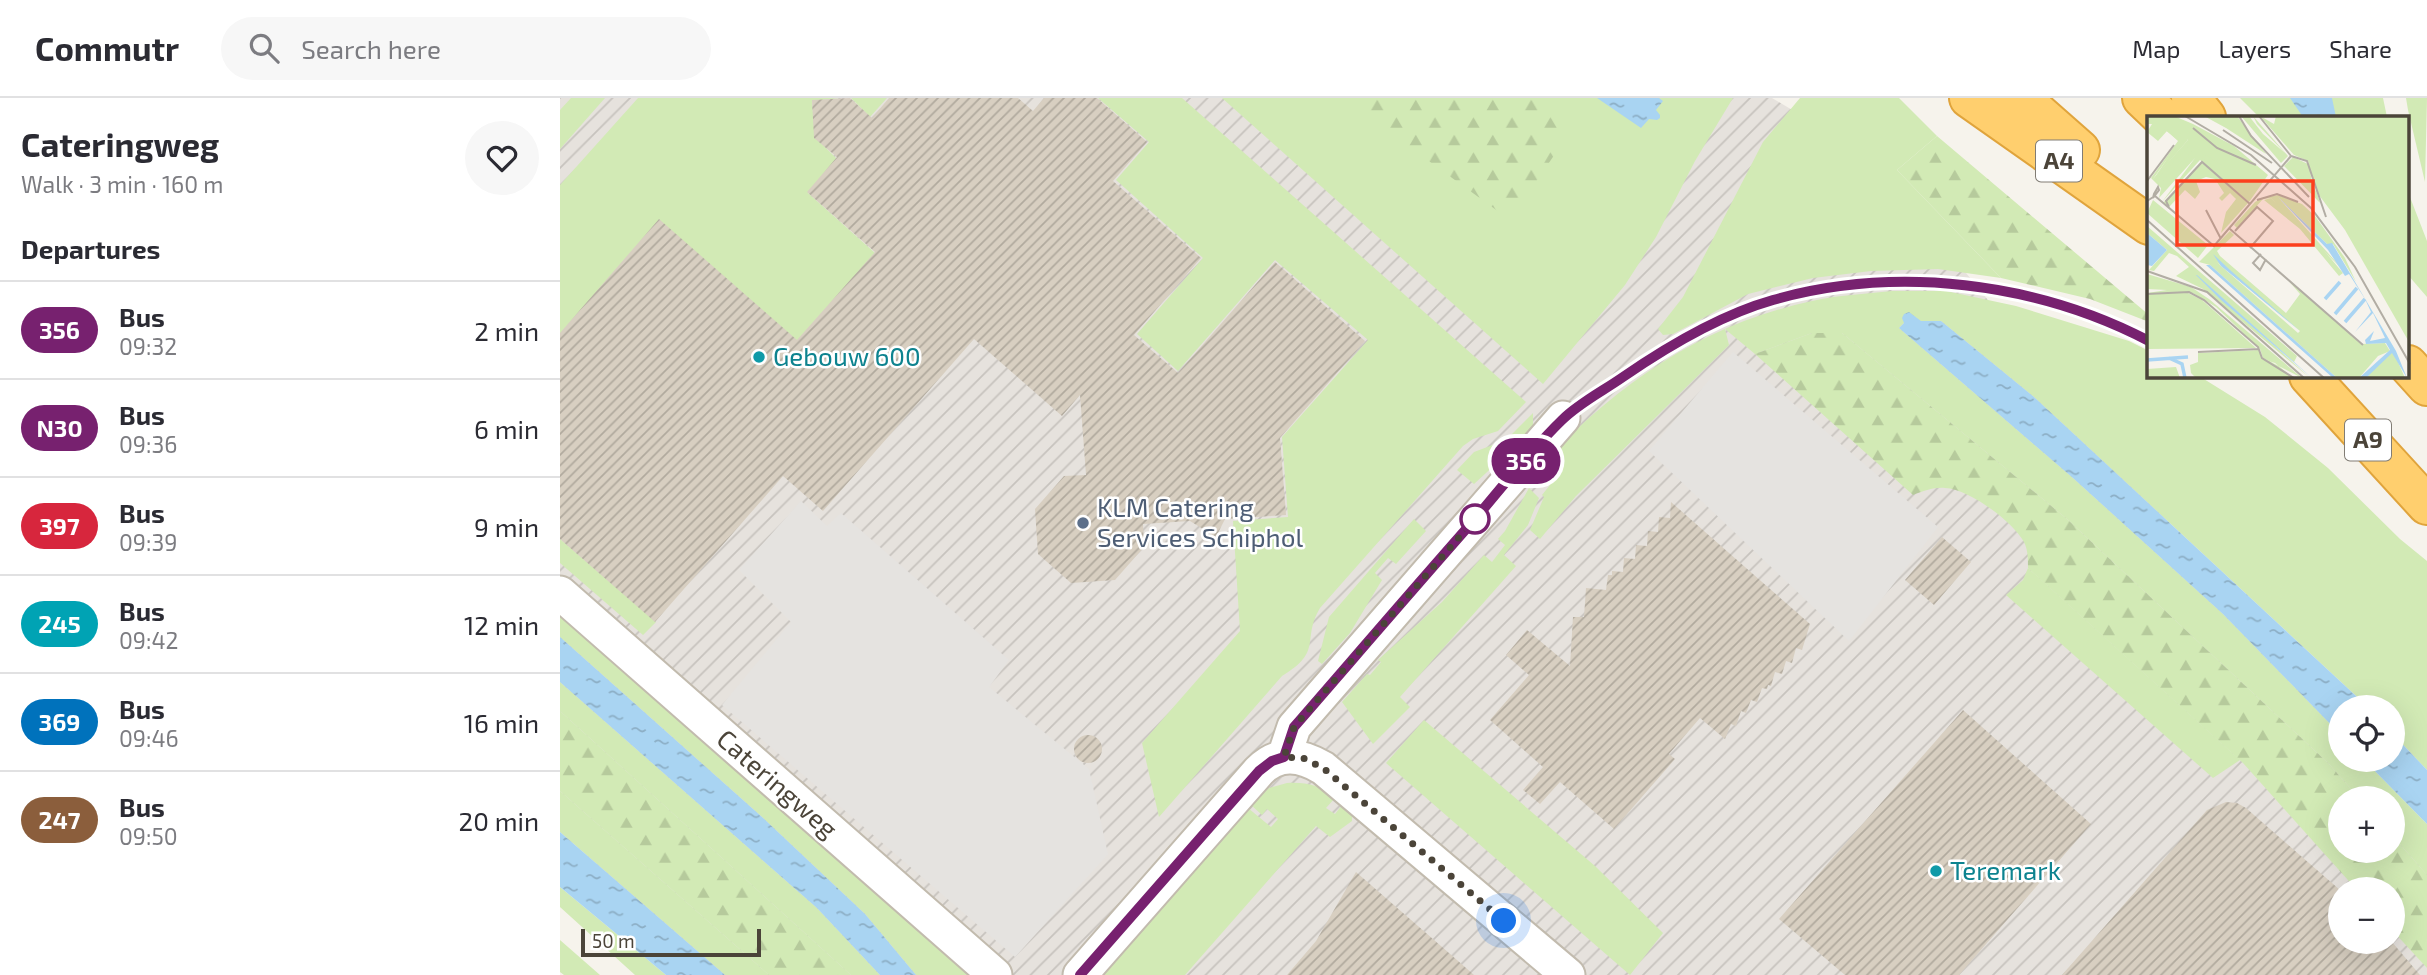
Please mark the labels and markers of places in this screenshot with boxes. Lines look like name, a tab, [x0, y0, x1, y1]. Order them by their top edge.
place label: Gebouw 600	[773, 340, 921, 371]
marker: Gebouw 600	[751, 349, 767, 365]
place label: KLM Catering Services Schiphol	[1097, 491, 1303, 552]
unlabelled marker	[1460, 504, 1490, 534]
marker: KLM Catering Services Schiphol	[1075, 515, 1091, 531]
place label: Teremark	[1950, 854, 2061, 885]
marker: Teremark	[1928, 863, 1944, 879]

